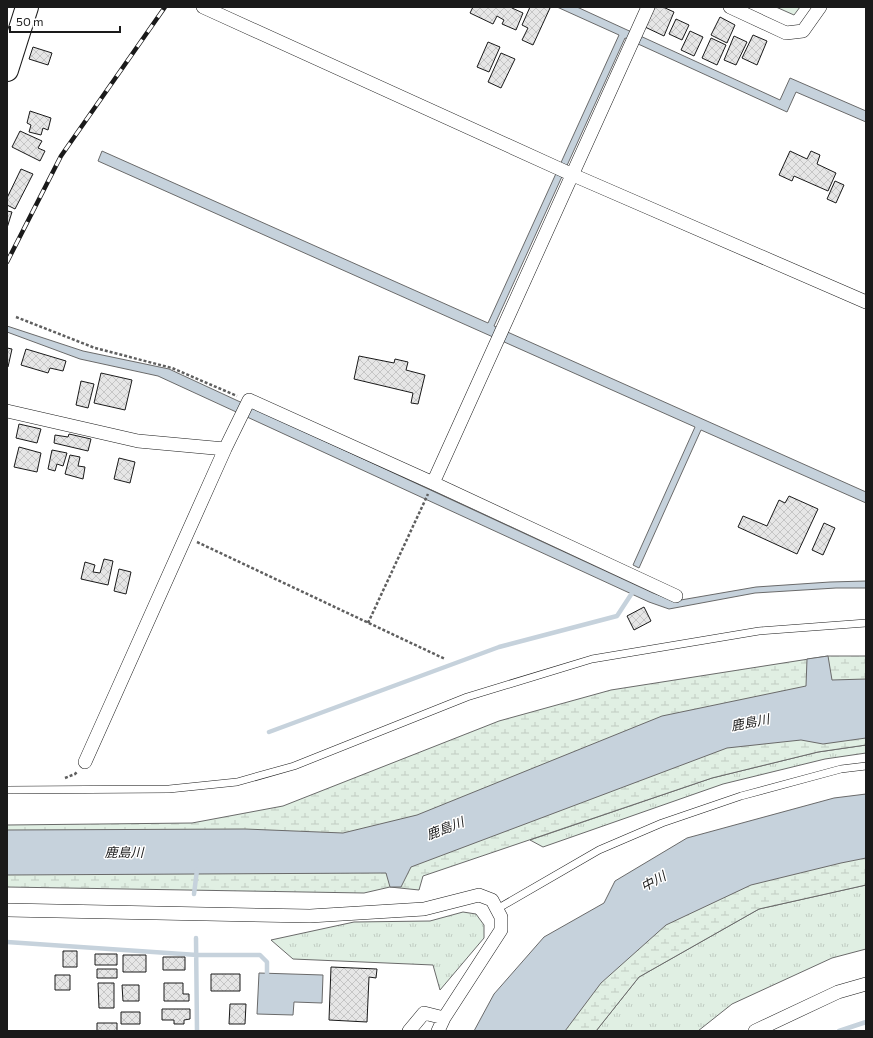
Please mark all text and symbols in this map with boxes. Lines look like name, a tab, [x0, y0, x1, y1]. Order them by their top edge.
scale bar	[10, 8, 120, 34]
text: 50 m	[16, 14, 44, 28]
water label: 鹿島川	[729, 710, 773, 734]
water label: 鹿島川	[424, 813, 468, 842]
water label: 鹿島川	[104, 844, 145, 860]
water label: 中川	[638, 867, 670, 894]

